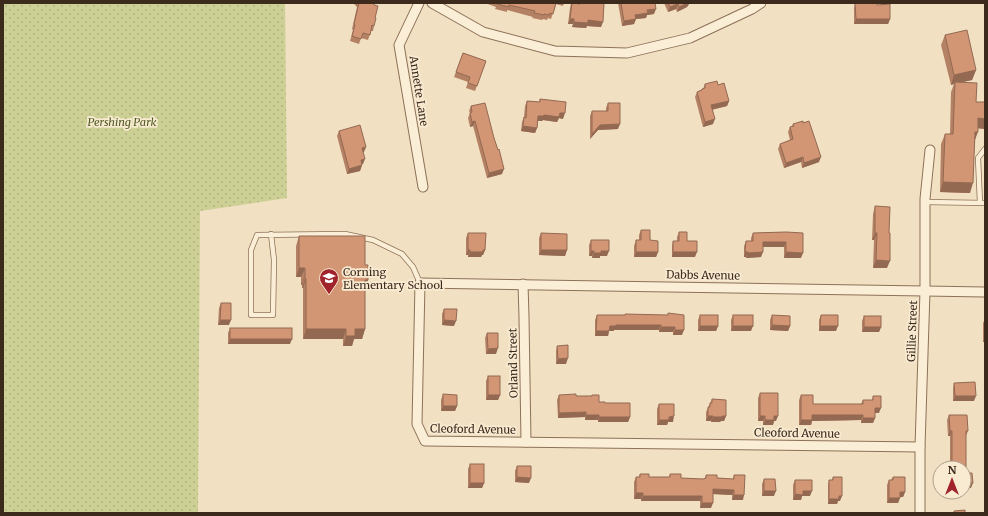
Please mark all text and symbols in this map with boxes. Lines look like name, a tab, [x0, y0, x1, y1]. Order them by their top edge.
street label: Annette Lane	[406, 54, 432, 127]
park label: Pershing Park	[88, 115, 156, 129]
place label: Corning Elementary School	[343, 265, 444, 292]
school or university icon: Corning Elementary School	[318, 267, 340, 295]
street label: Dabbs Avenue	[666, 267, 740, 283]
street label: Gillie Street	[904, 299, 920, 362]
street label: Orland Street	[505, 327, 521, 398]
street label: Cleoford Avenue	[430, 421, 516, 437]
street label: Cleoford Avenue	[754, 425, 840, 441]
north arrow	[932, 460, 972, 500]
text: N	[948, 463, 957, 477]

